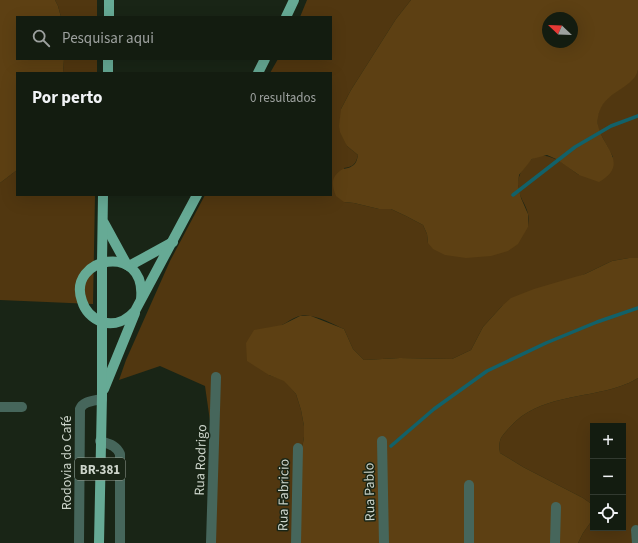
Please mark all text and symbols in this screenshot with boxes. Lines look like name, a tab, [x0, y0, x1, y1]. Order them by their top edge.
north arrow	[542, 12, 578, 48]
search box	[16, 16, 332, 60]
icon: search	[30, 27, 52, 49]
text: Pesquisar aqui	[62, 28, 154, 49]
text: Por perto	[32, 86, 102, 110]
text: 0 resultados	[250, 89, 316, 107]
street label: Rodovia do Café	[57, 416, 77, 510]
map controls	[590, 423, 626, 531]
button: +	[590, 423, 626, 459]
street label: Rua Rodrigo	[190, 424, 212, 496]
road number: BR-381	[75, 458, 125, 480]
street label: Rua Fabricio	[273, 459, 295, 531]
button: −	[590, 459, 626, 495]
street label: Rua Pablo	[359, 462, 381, 522]
button: locate	[590, 495, 626, 531]

